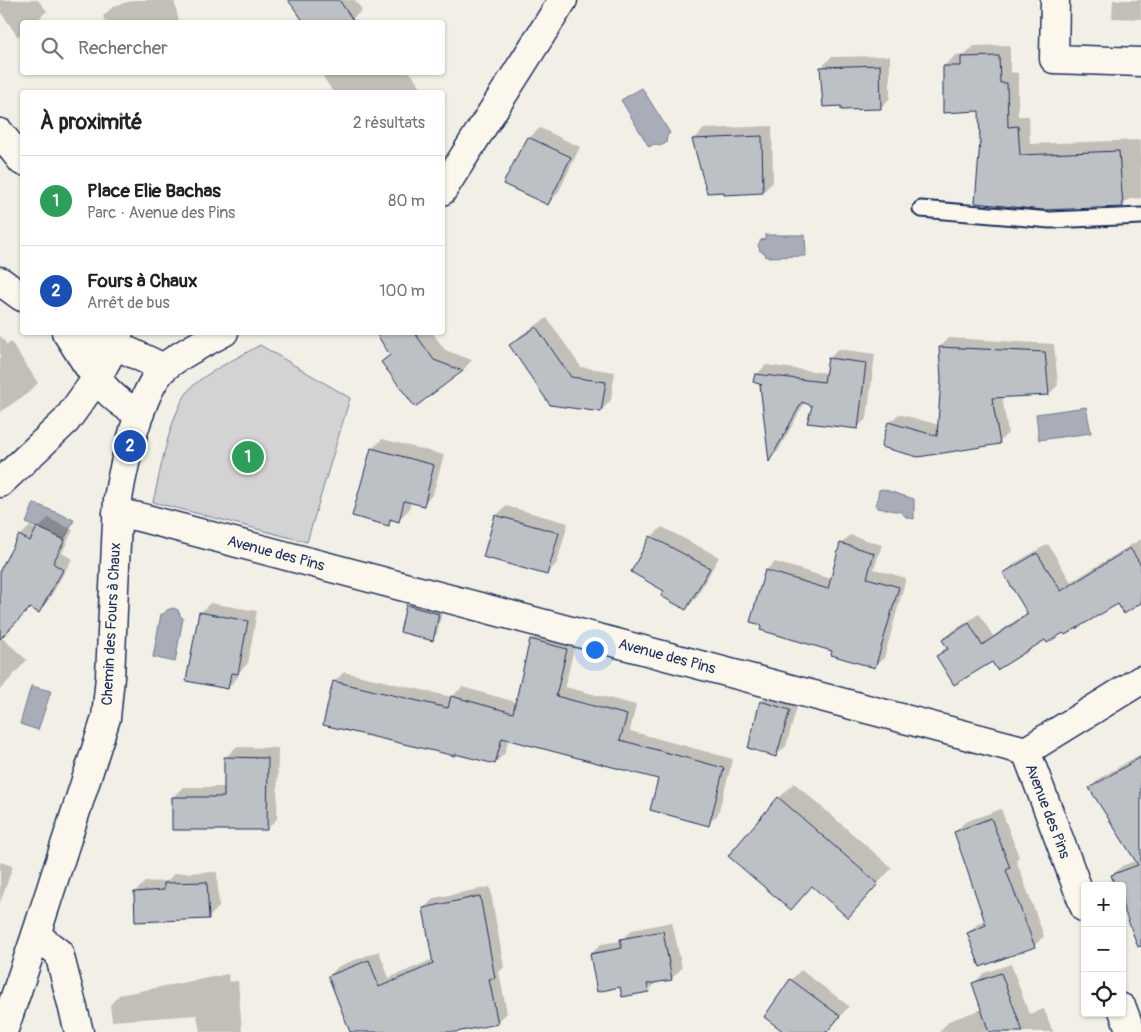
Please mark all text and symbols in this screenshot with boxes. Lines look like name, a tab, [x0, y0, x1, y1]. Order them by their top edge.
search box	[20, 20, 445, 75]
icon: search	[38, 34, 66, 62]
text: Rechercher	[78, 36, 168, 60]
text: À proximité	[40, 109, 143, 136]
text: 2 résultats	[353, 113, 425, 133]
text: Place Elie Bachas	[87, 179, 221, 203]
text: 1	[53, 191, 59, 211]
text: 80 m	[388, 191, 425, 211]
text: Parc · Avenue des Pins	[87, 203, 235, 223]
text: Fours à Chaux	[87, 269, 198, 293]
text: 2	[52, 281, 60, 301]
text: 100 m	[379, 281, 425, 301]
text: Arrêt de bus	[87, 293, 170, 313]
pin: 2	[114, 427, 146, 465]
pin: 1	[232, 438, 264, 476]
street label: Avenue des Pins	[225, 531, 327, 576]
street label: Chemin des Fours à Chaux	[98, 542, 125, 706]
street label: Avenue des Pins	[616, 634, 718, 679]
your location	[582, 637, 608, 663]
street label: Avenue des Pins	[1021, 761, 1074, 861]
map controls	[1081, 882, 1126, 1017]
button: +	[1081, 882, 1126, 927]
button: −	[1081, 927, 1126, 972]
button: locate	[1081, 972, 1126, 1017]

